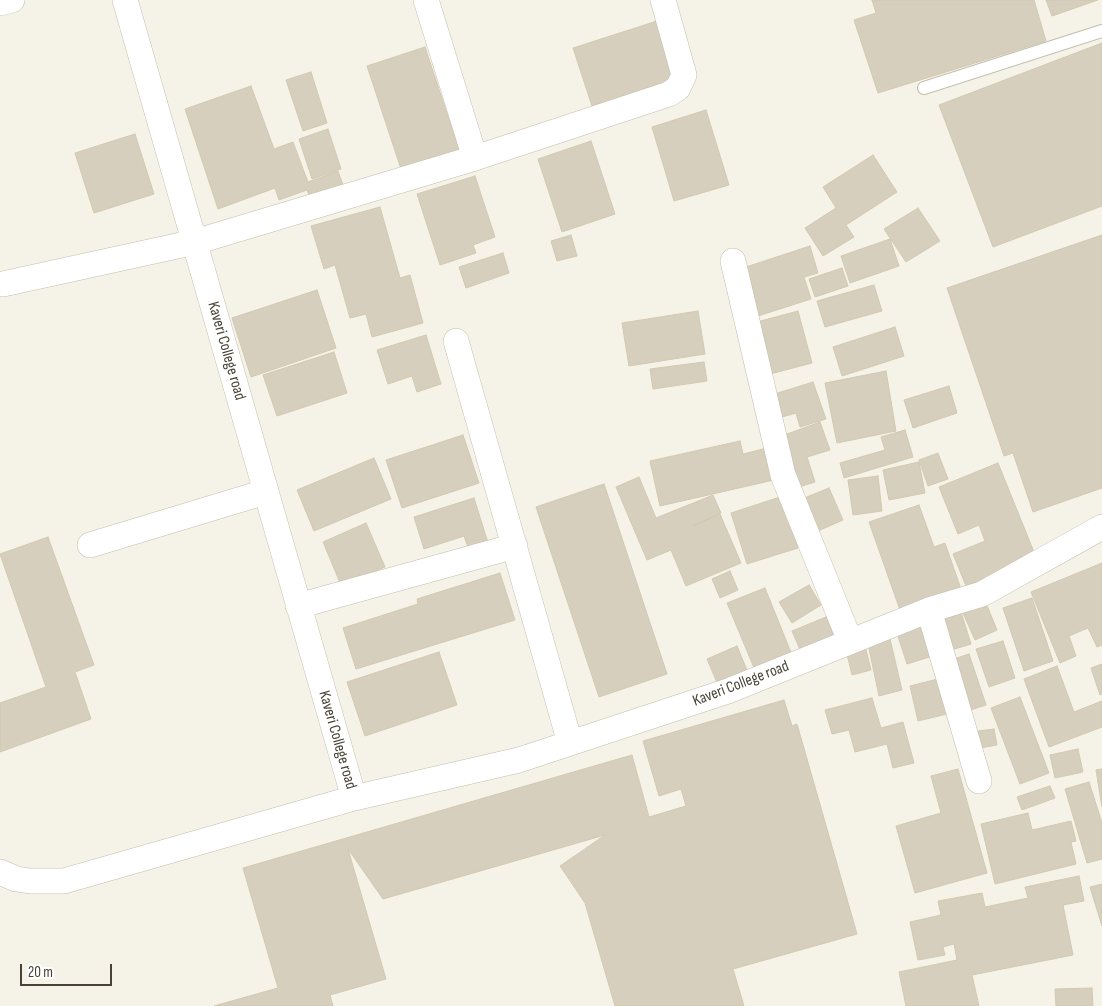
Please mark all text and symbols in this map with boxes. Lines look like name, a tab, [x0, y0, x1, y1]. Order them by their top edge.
street label: Kaveri College road	[203, 300, 249, 402]
street label: Kaveri College road	[690, 657, 792, 711]
street label: Kaveri College road	[314, 689, 360, 791]
scale bar	[22, 954, 115, 986]
text: 20 m	[28, 963, 53, 982]

